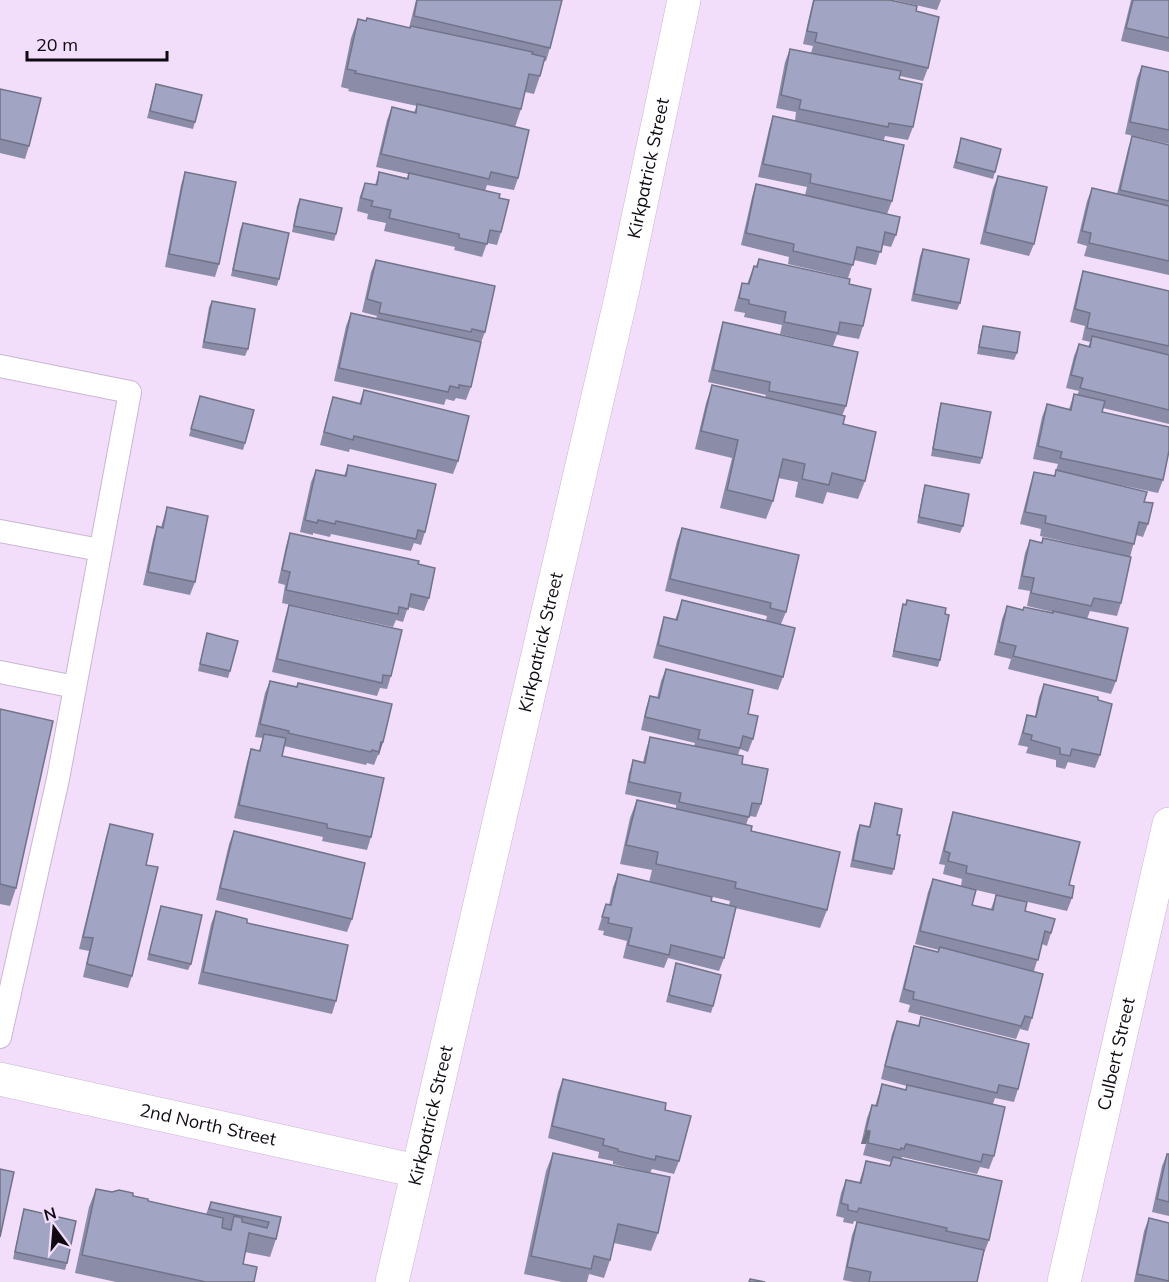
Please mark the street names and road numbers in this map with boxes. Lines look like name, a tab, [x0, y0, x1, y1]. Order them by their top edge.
street label: Kirkpatrick Street	[622, 96, 674, 240]
street label: Kirkpatrick Street	[513, 570, 568, 714]
street label: Culbert Street	[1092, 995, 1140, 1113]
street label: Kirkpatrick Street	[403, 1043, 458, 1188]
street label: 2nd North Street	[138, 1098, 278, 1151]

